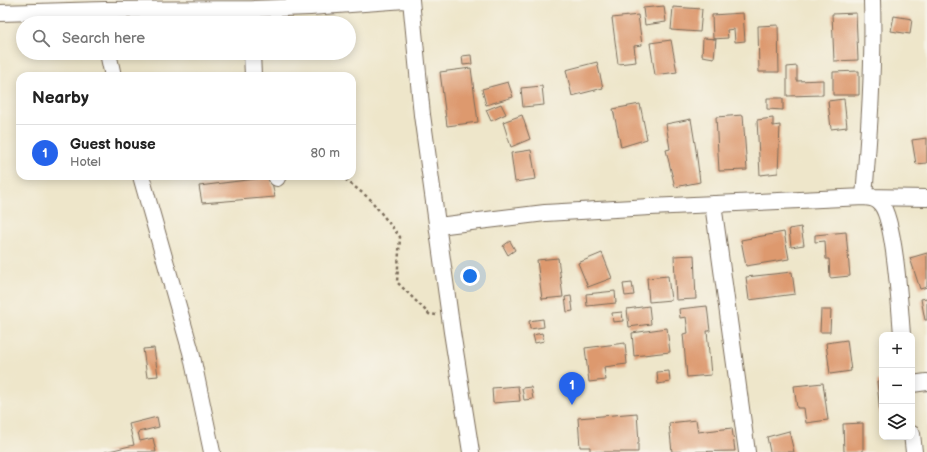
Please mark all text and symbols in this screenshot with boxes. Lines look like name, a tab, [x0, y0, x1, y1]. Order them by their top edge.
search box	[16, 16, 356, 60]
icon: search	[30, 27, 52, 49]
text: Search here	[62, 29, 145, 48]
text: Nearby	[32, 88, 89, 108]
text: Guest house	[70, 135, 156, 154]
text: 1	[42, 145, 48, 161]
text: 80 m	[311, 145, 340, 161]
text: Hotel	[70, 154, 101, 170]
your location	[460, 266, 480, 286]
map controls	[879, 332, 915, 440]
button: +	[879, 332, 915, 368]
button: −	[879, 368, 915, 404]
pin: 1	[559, 372, 585, 405]
button: layers	[879, 404, 915, 440]

